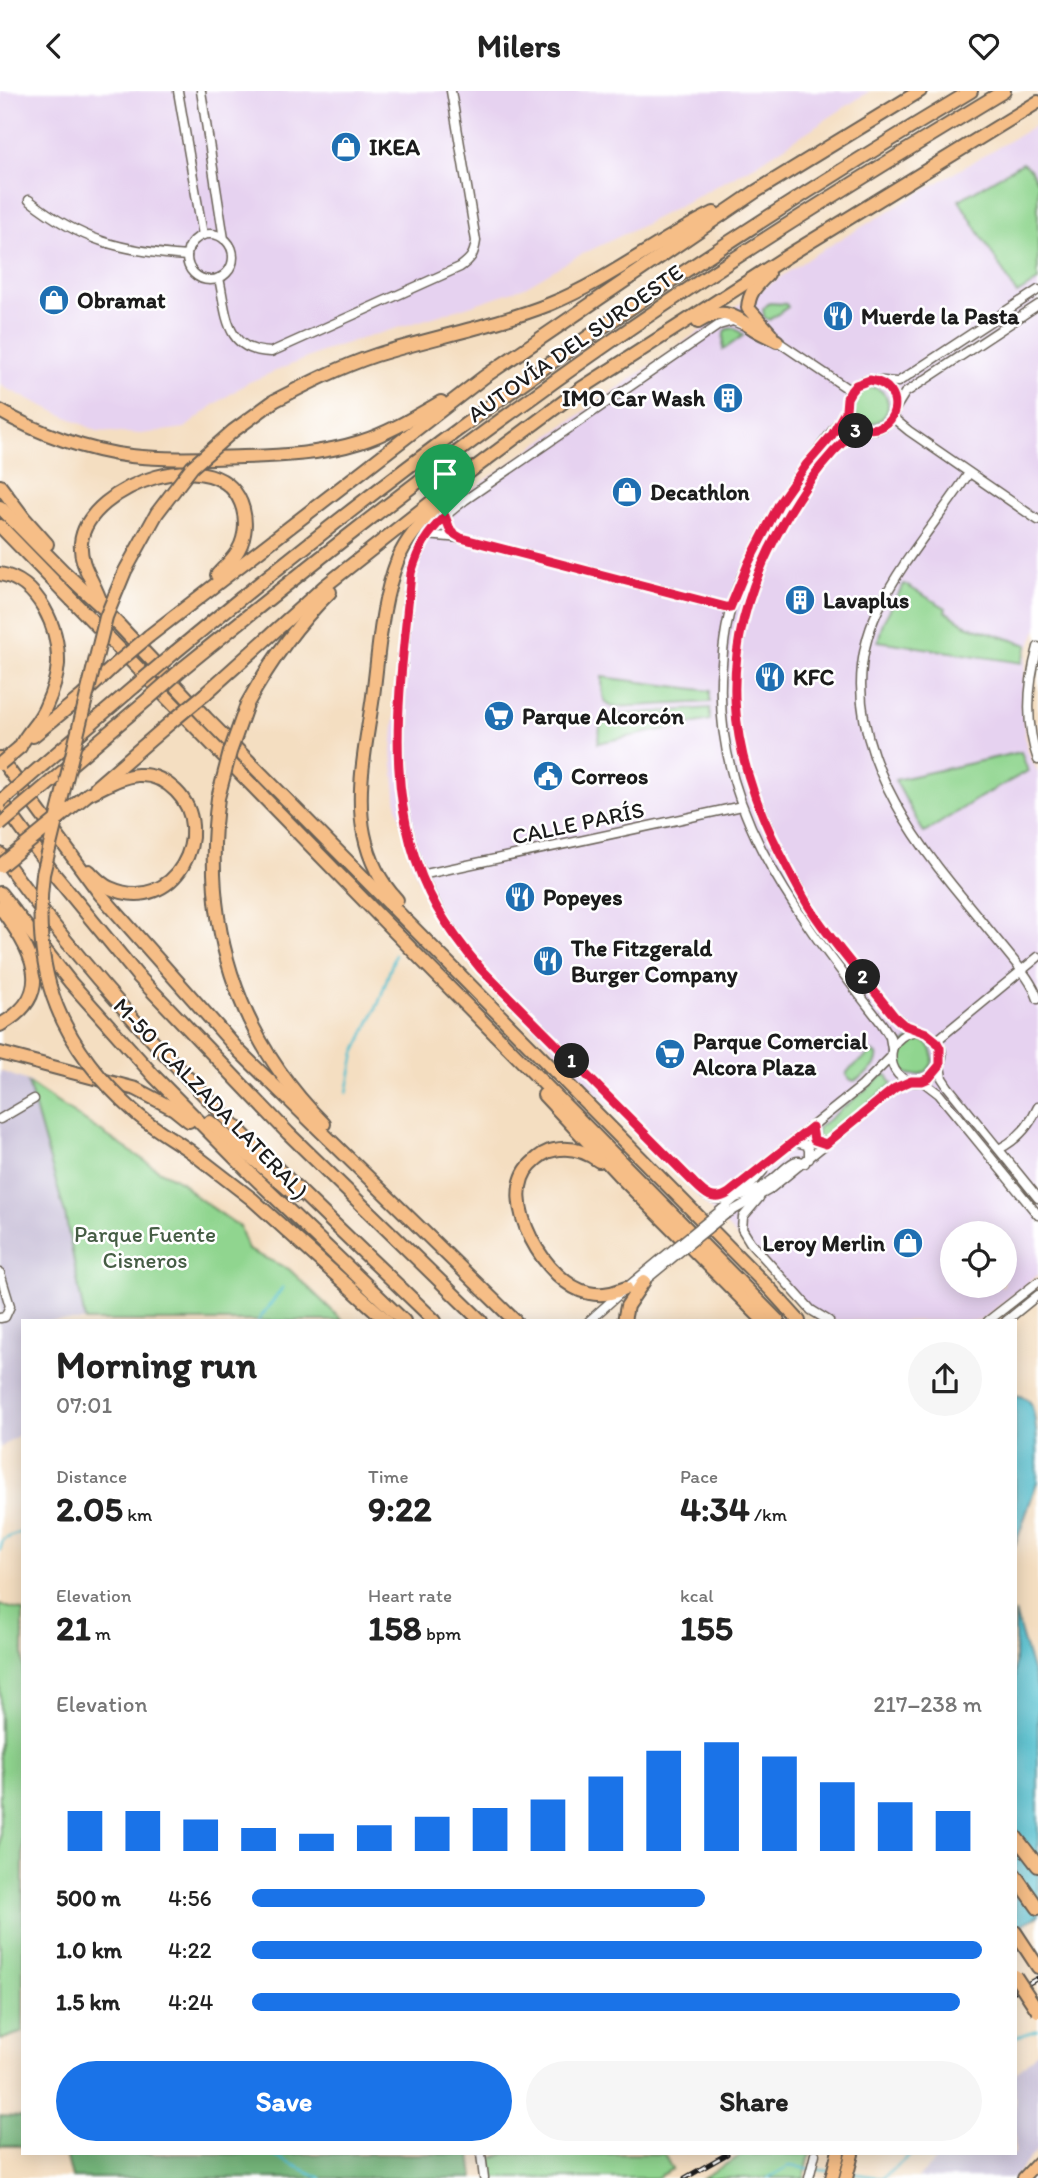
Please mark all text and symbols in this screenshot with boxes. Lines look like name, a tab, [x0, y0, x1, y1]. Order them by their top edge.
icon: back	[35, 27, 73, 65]
text: Milers	[477, 27, 561, 65]
icon: heart	[965, 27, 1003, 65]
shop icon: IKEA	[329, 130, 363, 164]
place label: IKEA	[369, 133, 420, 161]
street label: AUTOVÍA DEL SUROESTE	[462, 258, 688, 428]
shop icon: Obramat	[37, 283, 71, 317]
place label: Obramat	[77, 286, 166, 314]
restaurant icon: Muerde la Pasta	[821, 299, 855, 333]
place label: Muerde la Pasta	[861, 302, 1020, 330]
building icon: IMO Car Wash	[711, 381, 745, 415]
place label: IMO Car Wash	[562, 384, 706, 412]
pin: 3	[838, 413, 874, 449]
text: 3	[850, 419, 861, 442]
pin	[415, 444, 475, 516]
icon: arrive	[426, 455, 464, 493]
shop icon: Decathlon	[610, 475, 644, 509]
place label: Decathlon	[650, 478, 750, 506]
building icon: Lavaplus	[783, 583, 817, 617]
place label: Lavaplus	[823, 586, 909, 614]
restaurant icon: KFC	[753, 660, 787, 694]
place label: KFC	[793, 663, 835, 691]
supermarket icon: Parque Alcorcón	[482, 699, 516, 733]
place label: Parque Alcorcón	[522, 702, 685, 730]
public building icon: Correos	[531, 759, 565, 793]
place label: Correos	[571, 762, 648, 790]
street label: CALLE PARÍS	[509, 795, 647, 851]
restaurant icon: Popeyes	[503, 880, 537, 914]
place label: Popeyes	[543, 883, 623, 911]
place label: The Fitzgerald Burger Company	[570, 934, 738, 988]
restaurant icon: The Fitzgerald Burger Company	[531, 944, 565, 978]
pin: 2	[846, 959, 880, 994]
text: 2	[858, 965, 868, 988]
street label: M-50 (CALZADA LATERAL)	[108, 992, 314, 1204]
place label: Parque Comercial Alcora Plaza	[692, 1027, 868, 1081]
supermarket icon: Parque Comercial Alcora Plaza	[653, 1037, 687, 1071]
pin: 1	[554, 1044, 590, 1079]
text: 1	[567, 1049, 576, 1072]
park label: Parque Fuente Cisneros	[74, 1220, 216, 1274]
map controls	[940, 1221, 1017, 1298]
button: locate	[940, 1221, 1017, 1298]
shop icon: Leroy Merlin	[891, 1226, 925, 1260]
place label: Leroy Merlin	[762, 1229, 886, 1257]
text: Morning run	[56, 1342, 257, 1388]
button: share	[908, 1342, 982, 1416]
text: 07:01	[56, 1391, 112, 1419]
text: Distance	[56, 1465, 127, 1488]
text: Time	[368, 1465, 409, 1488]
text: Pace	[680, 1465, 718, 1488]
text: 2.05	[56, 1488, 123, 1530]
text: 9:22	[368, 1488, 432, 1530]
text: 4:34	[680, 1488, 750, 1530]
text: km	[123, 1503, 152, 1526]
text: /km	[750, 1503, 787, 1526]
text: Elevation	[56, 1584, 132, 1607]
text: Heart rate	[368, 1584, 452, 1607]
text: kcal	[680, 1584, 714, 1607]
text: 21	[56, 1607, 91, 1649]
text: 158	[368, 1607, 422, 1649]
text: 155	[680, 1607, 733, 1649]
text: m	[91, 1622, 111, 1645]
text: bpm	[422, 1622, 461, 1645]
text: Elevation	[56, 1690, 147, 1718]
text: 217–238 m	[873, 1690, 982, 1718]
text: 500 m	[56, 1884, 121, 1912]
text: 4:56	[168, 1884, 212, 1912]
text: 1.0 km	[56, 1936, 122, 1964]
text: 4:22	[168, 1936, 212, 1964]
text: 1.5 km	[56, 1988, 120, 2016]
text: 4:24	[168, 1988, 213, 2016]
button: Save	[56, 2061, 512, 2141]
button: Share	[526, 2061, 982, 2141]

